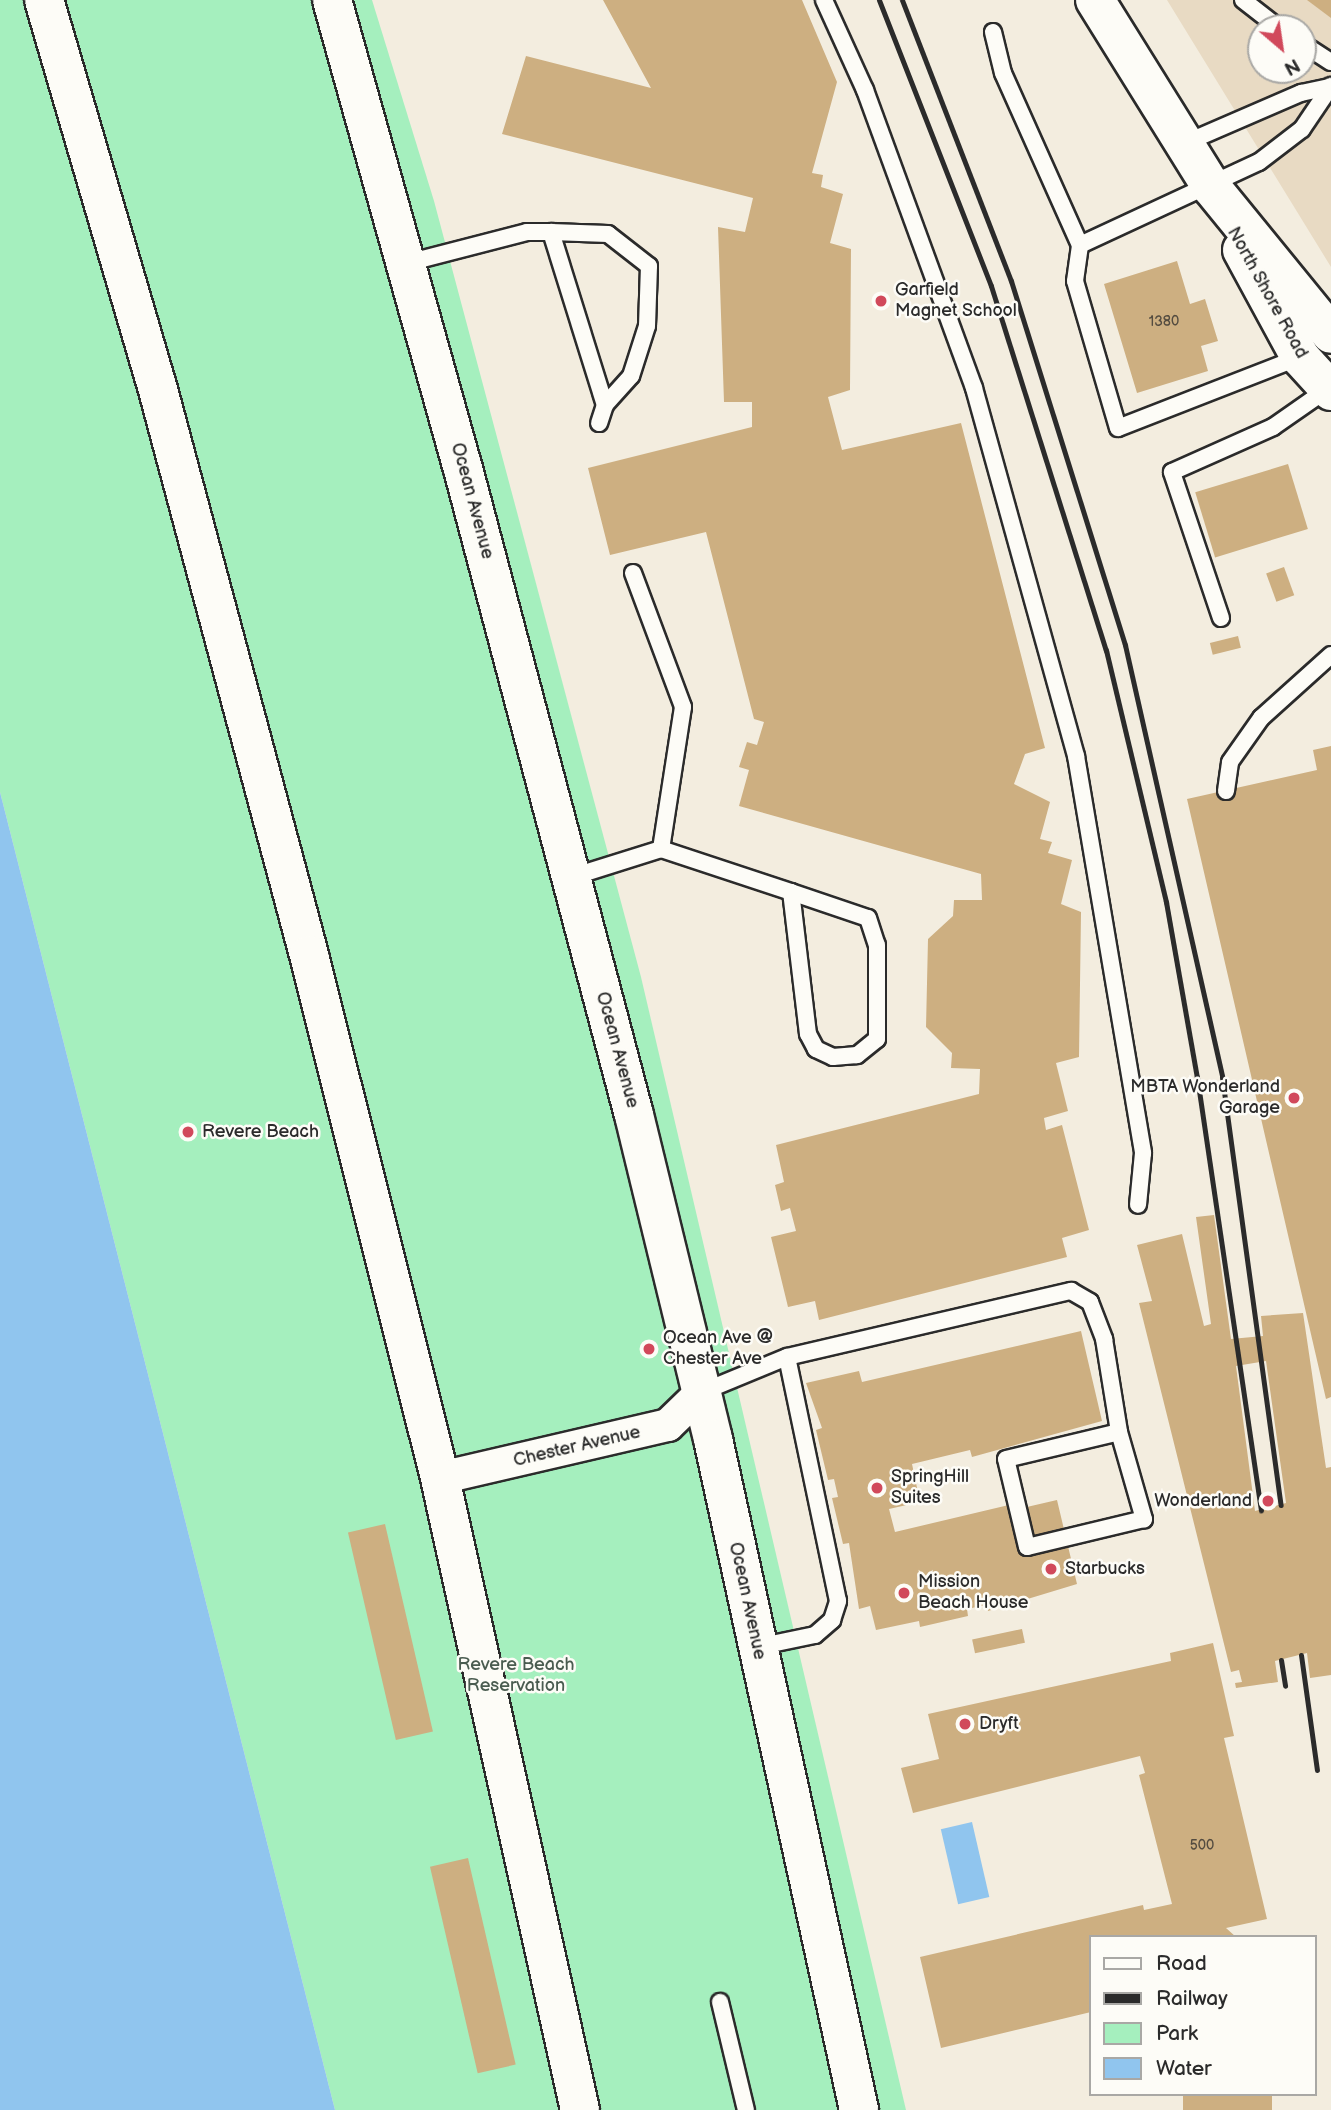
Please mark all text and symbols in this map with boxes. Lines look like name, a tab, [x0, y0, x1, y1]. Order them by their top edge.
north arrow	[1247, 14, 1317, 84]
text: N	[1280, 53, 1303, 80]
street label: North Shore Road	[1222, 223, 1312, 363]
place label: Garfield Magnet School	[895, 280, 1017, 322]
marker: Garfield Magnet School	[873, 293, 889, 309]
house number: 1380	[1149, 314, 1179, 330]
street label: Ocean Avenue	[446, 441, 498, 561]
street label: Ocean Avenue	[591, 990, 643, 1110]
place label: MBTA Wonderland Garage	[1130, 1077, 1280, 1120]
marker: MBTA Wonderland Garage	[1286, 1090, 1302, 1106]
place label: Revere Beach	[202, 1121, 319, 1143]
marker: Revere Beach	[180, 1124, 196, 1140]
place label: Ocean Ave @ Chester Ave	[663, 1328, 773, 1370]
marker: Ocean Ave @ Chester Ave	[641, 1341, 657, 1357]
street label: Chester Avenue	[511, 1422, 643, 1472]
place label: SpringHill Suites	[891, 1467, 969, 1510]
marker: SpringHill Suites	[869, 1480, 885, 1496]
place label: Wonderland	[1154, 1490, 1252, 1512]
marker: Wonderland	[1258, 1491, 1278, 1511]
street label: Ocean Avenue	[724, 1540, 770, 1662]
place label: Starbucks	[1065, 1558, 1145, 1580]
marker: Starbucks	[1043, 1561, 1059, 1577]
place label: Mission Beach House	[918, 1572, 1028, 1614]
marker: Mission Beach House	[896, 1585, 912, 1601]
park label: Revere Beach Reservation	[458, 1655, 574, 1698]
place label: Dryft	[979, 1713, 1019, 1735]
marker: Dryft	[957, 1716, 973, 1732]
house number: 500	[1190, 1838, 1214, 1854]
legend	[1090, 1935, 1317, 2096]
text: Road	[1156, 1951, 1207, 1976]
text: Railway	[1156, 1986, 1228, 2011]
text: Park	[1156, 2021, 1198, 2046]
text: Water	[1156, 2056, 1212, 2081]

